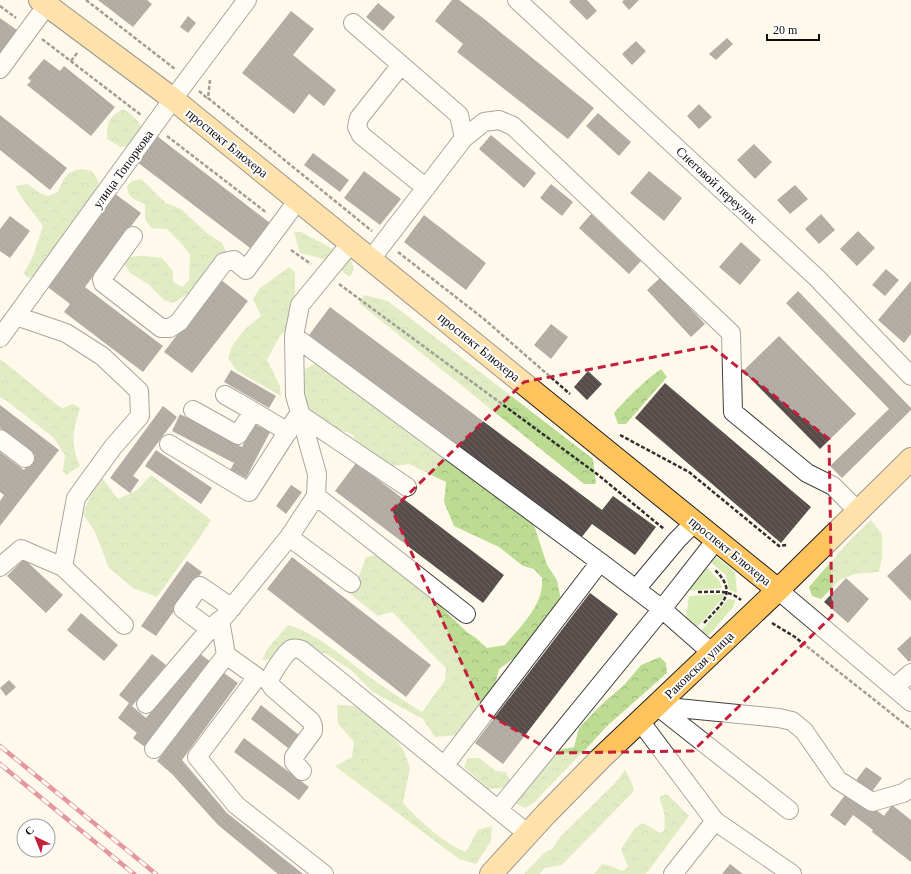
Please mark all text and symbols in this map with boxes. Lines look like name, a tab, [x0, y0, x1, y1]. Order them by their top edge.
scale bar	[767, 16, 819, 42]
text: 20 m	[773, 23, 798, 37]
street label: проспект Блюхера	[183, 105, 271, 181]
street label: улица Топоркова	[90, 127, 156, 211]
street label: Снеговой переулок	[673, 144, 761, 227]
street label: проспект Блюхера	[435, 309, 523, 385]
street label: проспект Блюхера	[686, 513, 774, 589]
street label: Раковская улица	[661, 628, 737, 702]
north arrow	[16, 818, 56, 858]
text: С	[22, 824, 36, 838]

